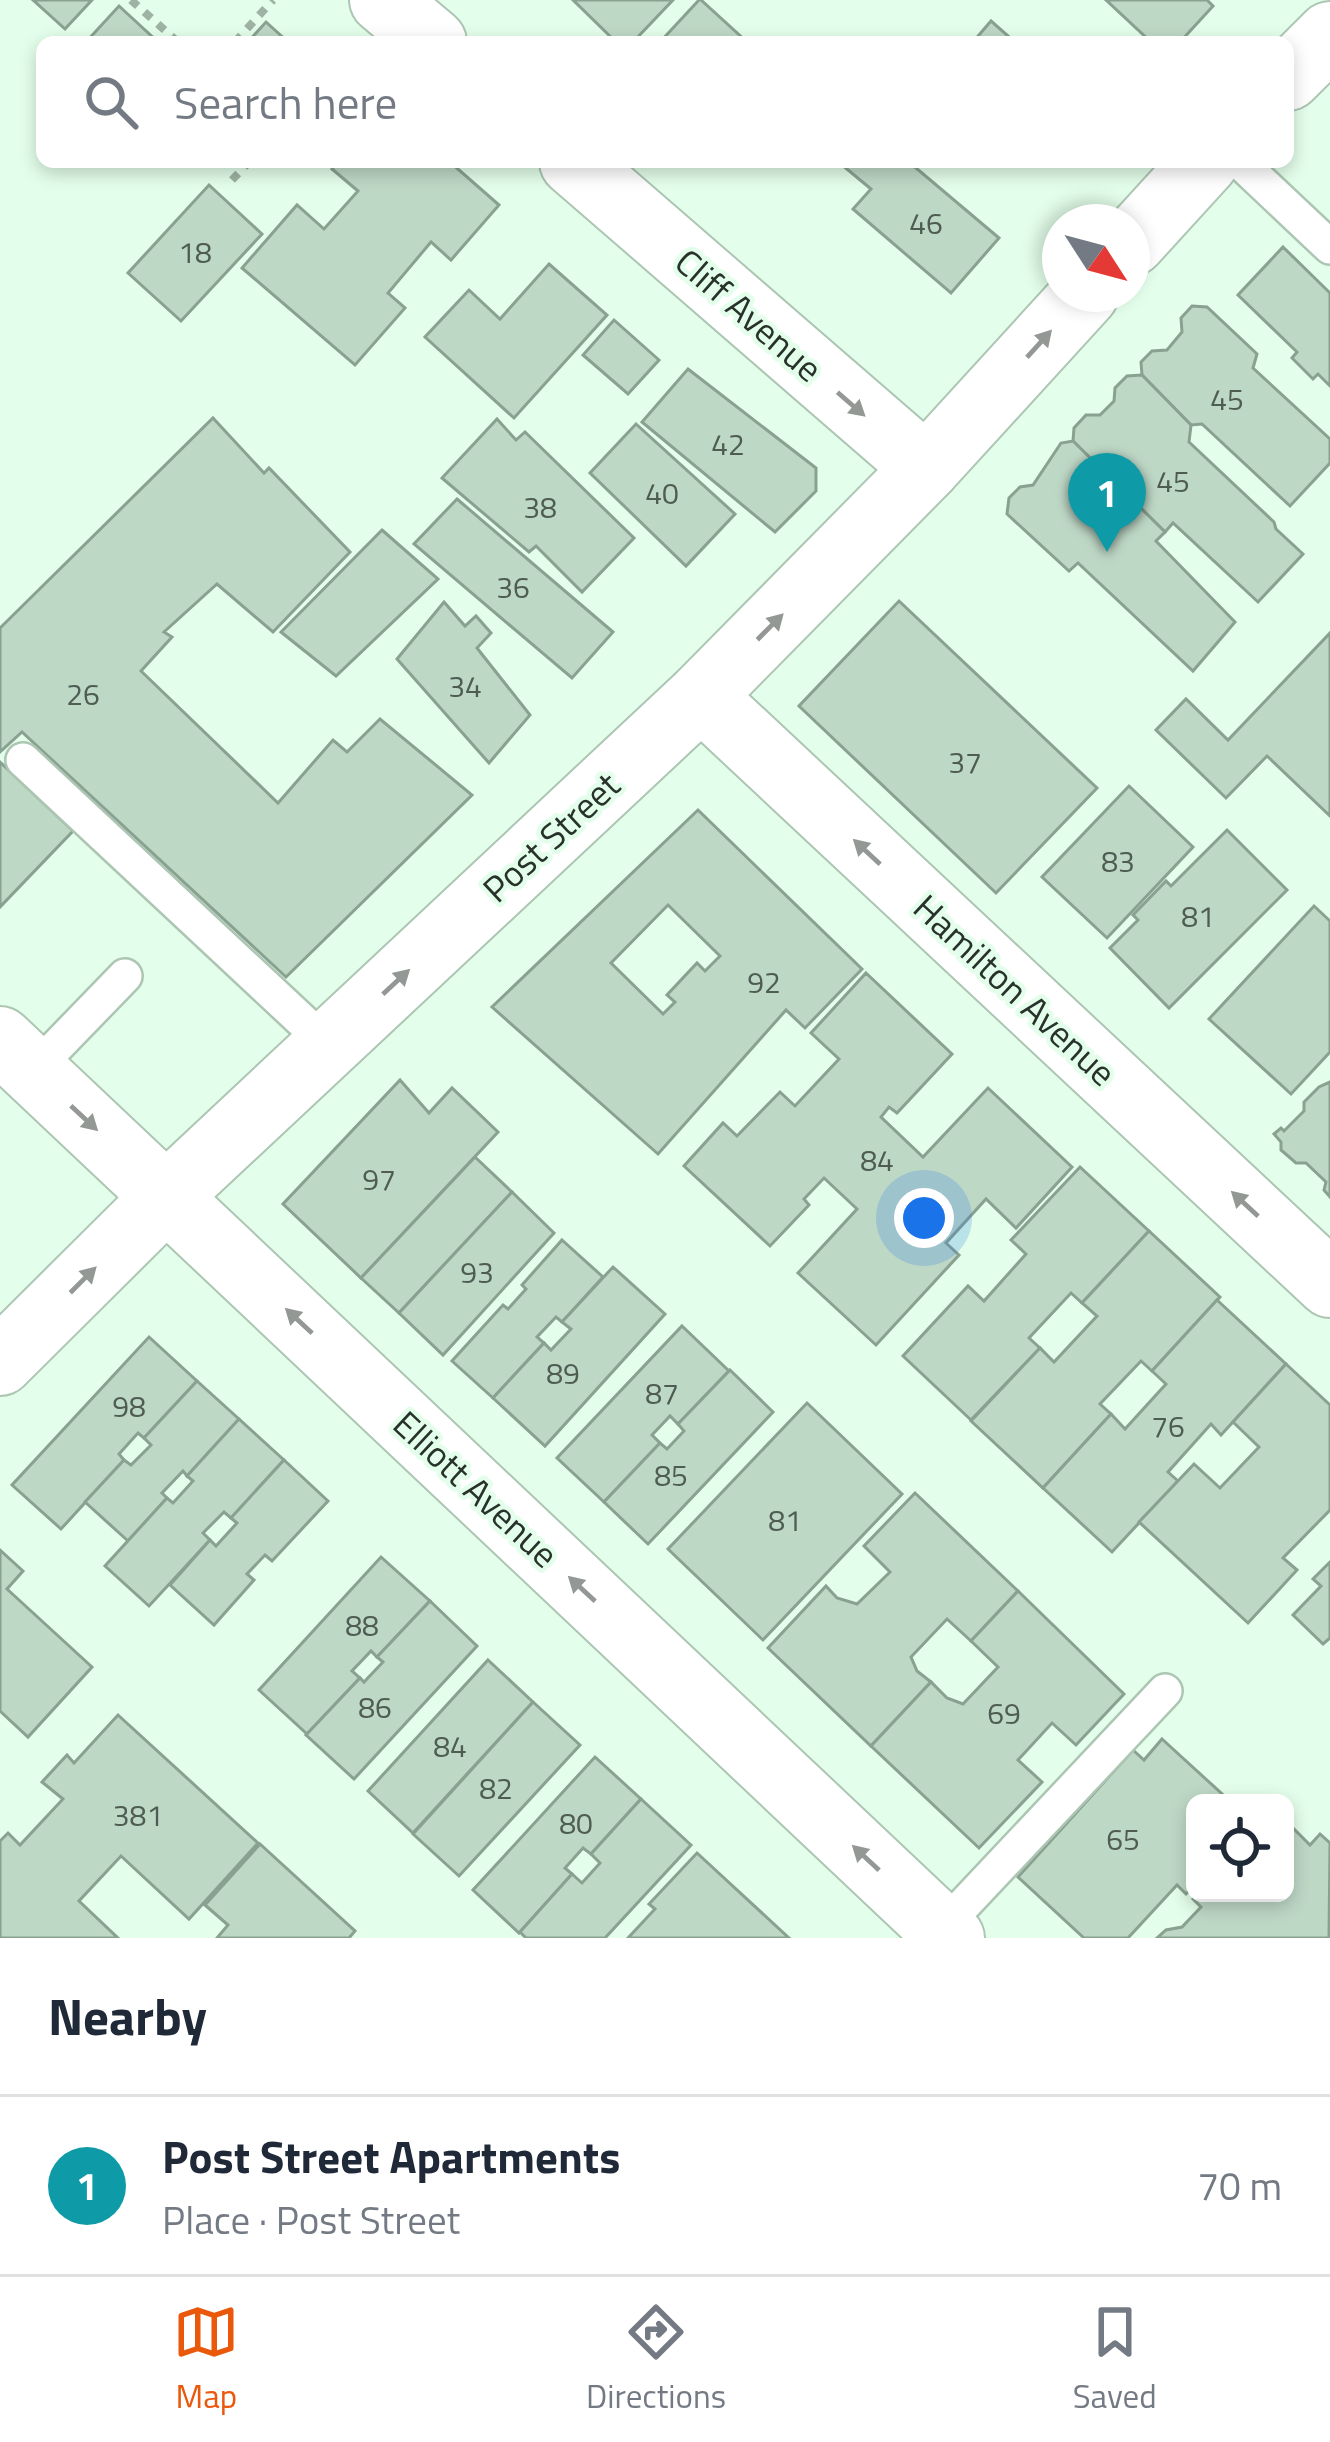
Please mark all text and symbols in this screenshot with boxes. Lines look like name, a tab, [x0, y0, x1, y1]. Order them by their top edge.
search box	[36, 36, 1294, 168]
text: Search here	[174, 68, 397, 136]
icon: search	[78, 69, 144, 135]
house number: 46	[909, 200, 943, 246]
north arrow	[1042, 204, 1150, 312]
house number: 18	[178, 229, 212, 275]
street label: Cliff Avenue	[663, 235, 835, 394]
one-way arrow	[1025, 330, 1052, 359]
house number: 45	[1210, 376, 1244, 422]
one-way arrow	[837, 390, 866, 417]
house number: 42	[711, 421, 745, 467]
pin: 1	[1068, 453, 1146, 552]
house number: 45	[1156, 458, 1190, 504]
house number: 40	[645, 470, 679, 516]
house number: 38	[523, 484, 557, 530]
house number: 36	[496, 564, 530, 610]
one-way arrow	[755, 613, 783, 642]
house number: 34	[448, 663, 482, 709]
house number: 26	[66, 671, 100, 717]
house number: 37	[948, 739, 982, 785]
street label: Post Street	[470, 758, 632, 915]
house number: 83	[1101, 838, 1135, 884]
one-way arrow	[853, 839, 882, 866]
street label: Hamilton Avenue	[901, 881, 1129, 1098]
house number: 81	[1181, 893, 1215, 939]
house number: 92	[747, 959, 781, 1005]
one-way arrow	[381, 969, 410, 996]
one-way arrow	[69, 1104, 98, 1132]
house number: 84	[860, 1137, 894, 1183]
house number: 97	[362, 1156, 396, 1202]
your location	[894, 1188, 954, 1248]
one-way arrow	[1230, 1191, 1259, 1219]
house number: 93	[460, 1249, 494, 1295]
one-way arrow	[69, 1266, 97, 1294]
one-way arrow	[285, 1308, 314, 1336]
house number: 89	[546, 1350, 580, 1396]
house number: 87	[645, 1370, 679, 1416]
house number: 98	[112, 1383, 146, 1429]
street label: Elliott Avenue	[381, 1397, 572, 1580]
house number: 76	[1151, 1403, 1185, 1449]
house number: 85	[654, 1452, 688, 1498]
house number: 81	[768, 1497, 802, 1543]
one-way arrow	[568, 1576, 597, 1604]
house number: 88	[345, 1602, 379, 1648]
house number: 86	[358, 1684, 392, 1730]
house number: 69	[987, 1690, 1021, 1736]
house number: 84	[433, 1723, 467, 1769]
house number: 82	[479, 1765, 513, 1811]
house number: 381	[113, 1792, 163, 1838]
map controls	[1186, 1794, 1294, 1902]
button: locate	[1186, 1794, 1294, 1902]
house number: 80	[559, 1800, 593, 1846]
house number: 65	[1106, 1816, 1140, 1862]
one-way arrow	[851, 1844, 880, 1872]
text: Nearby	[48, 1977, 207, 2055]
text: Post Street Apartments	[162, 2122, 620, 2190]
text: 1	[76, 2156, 98, 2215]
text: 70 m	[1197, 2156, 1282, 2215]
text: Place · Post Street	[162, 2190, 460, 2249]
tab: Map	[173, 2299, 239, 2421]
tab: Directions	[586, 2299, 726, 2421]
tab: Saved	[1073, 2299, 1157, 2421]

